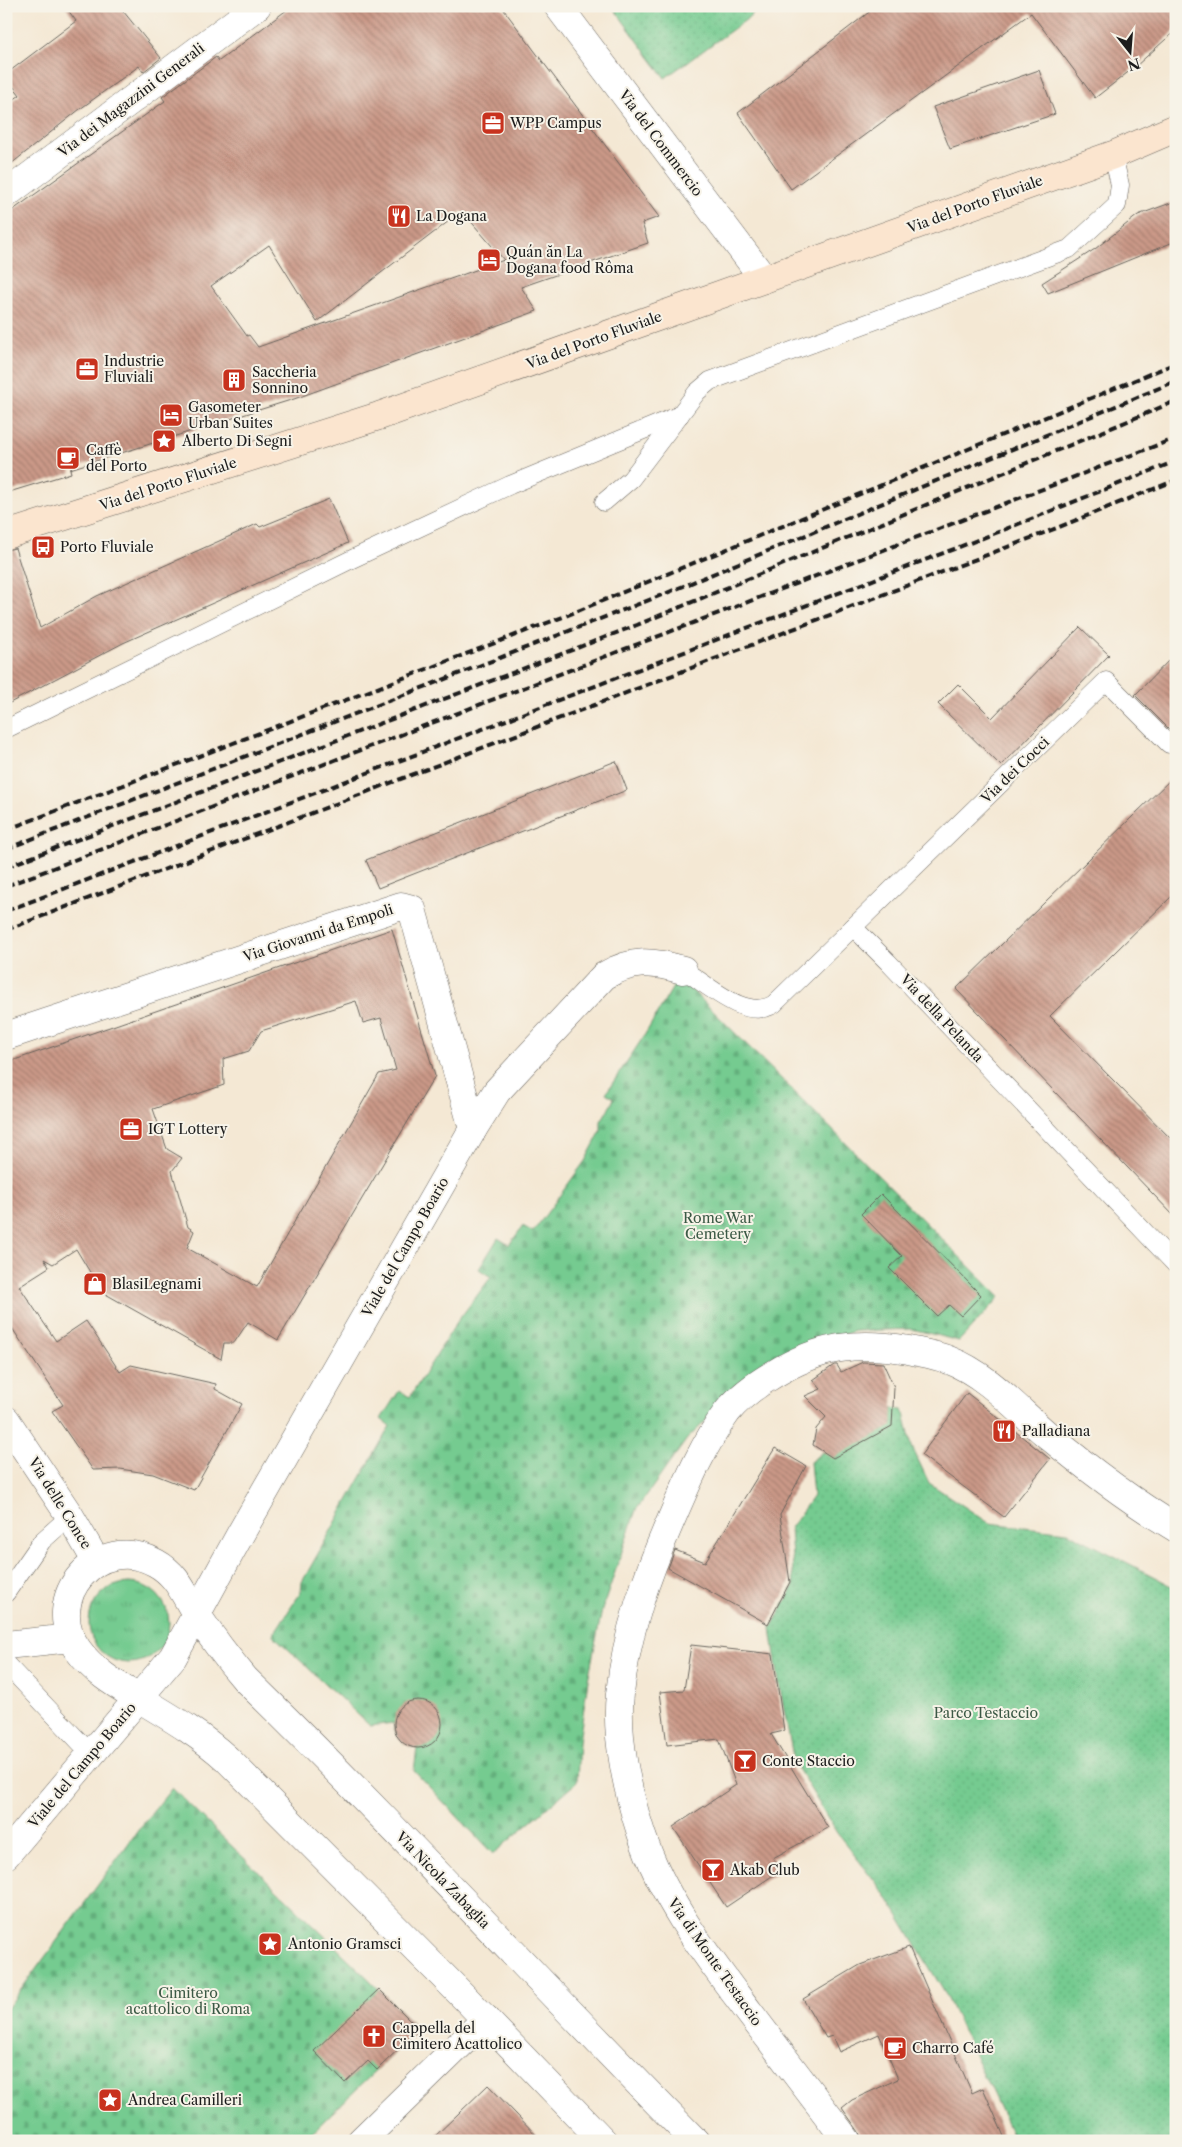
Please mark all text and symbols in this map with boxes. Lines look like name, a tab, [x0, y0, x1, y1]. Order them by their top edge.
north arrow	[1104, 28, 1154, 78]
street label: Via dei Magazzini Generali	[53, 39, 208, 162]
text: N	[1125, 54, 1142, 75]
street label: Via del Commercio	[614, 85, 707, 200]
office icon: WPP Campus	[480, 110, 506, 136]
place label: WPP Campus	[509, 114, 602, 132]
street label: Via del Porto Fluviale	[904, 171, 1045, 237]
restaurant icon: La Dogana	[386, 203, 412, 229]
place label: La Dogana	[416, 207, 488, 225]
place label: Quán ăn La Dogana food Rôma	[506, 243, 634, 277]
hotel icon: Quán ăn La Dogana food Rôma	[476, 247, 502, 273]
street label: Via del Porto Fluviale	[523, 307, 664, 373]
place label: Industrie Fluviali	[104, 352, 164, 386]
office icon: Industrie Fluviali	[74, 356, 100, 382]
place label: Saccheria Sonnino	[252, 363, 317, 397]
building icon: Saccheria Sonnino	[221, 367, 247, 393]
place label: Gasometer Urban Suites	[188, 398, 273, 432]
hotel icon: Gasometer Urban Suites	[158, 402, 184, 428]
place icon: Alberto Di Segni	[151, 428, 177, 454]
place label: Alberto Di Segni	[181, 432, 292, 450]
place label: Caffè del Porto	[86, 441, 147, 475]
cafe icon: Caffè del Porto	[55, 445, 81, 471]
street label: Via del Porto Fluviale	[96, 453, 239, 515]
bus stop icon: Porto Fluviale	[30, 534, 56, 560]
place label: Porto Fluviale	[60, 538, 154, 556]
street label: Via dei Cocci	[976, 733, 1053, 808]
street label: Via Giovanni da Empoli	[240, 900, 395, 966]
street label: Via della Pelanda	[896, 969, 988, 1066]
office icon: IGT Lottery	[118, 1116, 144, 1142]
place label: IGT Lottery	[148, 1120, 228, 1138]
street label: Viale del Campo Boario	[357, 1174, 452, 1321]
park label: Rome War Cemetery	[683, 1209, 753, 1243]
shop icon: BlasiLegnami	[82, 1271, 108, 1297]
place label: BlasiLegnami	[112, 1275, 201, 1293]
restaurant icon: Palladiana	[991, 1418, 1017, 1444]
place label: Palladiana	[1022, 1422, 1091, 1440]
street label: Via delle Conce	[24, 1453, 96, 1552]
street label: Viale del Campo Boario	[24, 1699, 140, 1832]
park label: Parco Testaccio	[934, 1704, 1038, 1722]
bar icon: Conte Staccio	[732, 1748, 758, 1774]
place label: Conte Staccio	[762, 1752, 855, 1770]
street label: Via Nicola Zabaglia	[391, 1827, 494, 1933]
bar icon: Akab Club	[700, 1857, 726, 1883]
place label: Akab Club	[729, 1861, 800, 1879]
street label: Via di Monte Testaccio	[663, 1894, 766, 2029]
place icon: Antonio Gramsci	[257, 1931, 283, 1957]
place label: Antonio Gramsci	[287, 1935, 401, 1953]
park label: Cimitero acattolico di Roma	[126, 1984, 251, 2018]
place label: Cappella del Cimitero Acattolico	[392, 2019, 522, 2053]
church icon: Cappella del Cimitero Acattolico	[361, 2023, 387, 2049]
cafe icon: Charro Café	[882, 2035, 908, 2061]
place label: Charro Café	[912, 2039, 994, 2057]
place icon: Andrea Camilleri	[97, 2087, 123, 2113]
place label: Andrea Camilleri	[127, 2091, 242, 2109]

